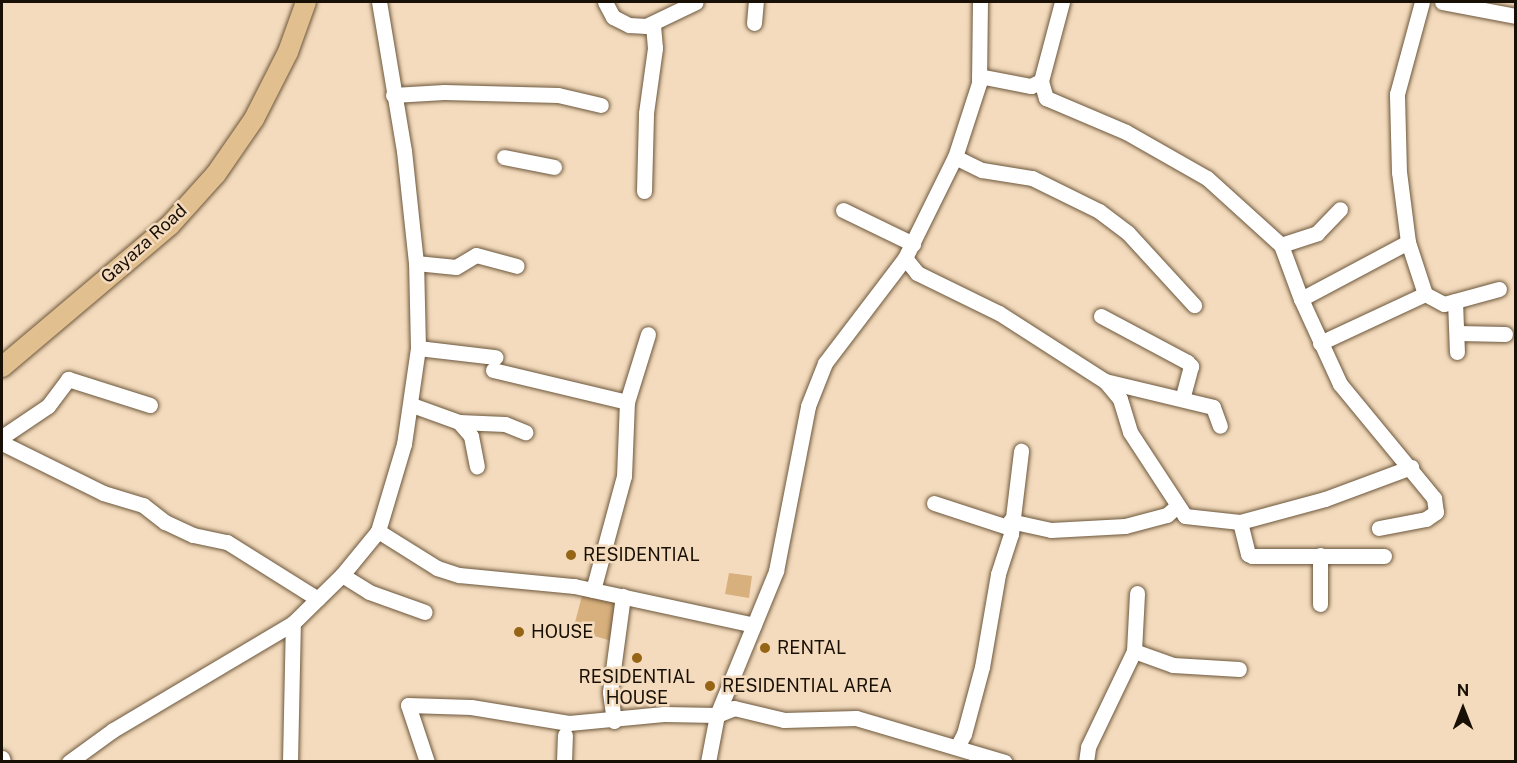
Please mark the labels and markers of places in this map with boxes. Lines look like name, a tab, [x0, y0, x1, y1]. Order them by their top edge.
place label: RESIDENTIAL	[583, 544, 700, 566]
marker: RESIDENTIAL	[564, 548, 578, 562]
place label: HOUSE	[531, 621, 594, 643]
marker: HOUSE	[512, 625, 526, 639]
place label: RENTAL	[777, 637, 846, 659]
marker: RENTAL	[758, 641, 772, 655]
marker: RESIDENTIAL HOUSE	[630, 651, 644, 665]
place label: RESIDENTIAL HOUSE	[579, 667, 695, 710]
place label: RESIDENTIAL AREA	[722, 675, 892, 697]
marker: RESIDENTIAL AREA	[703, 679, 717, 693]

